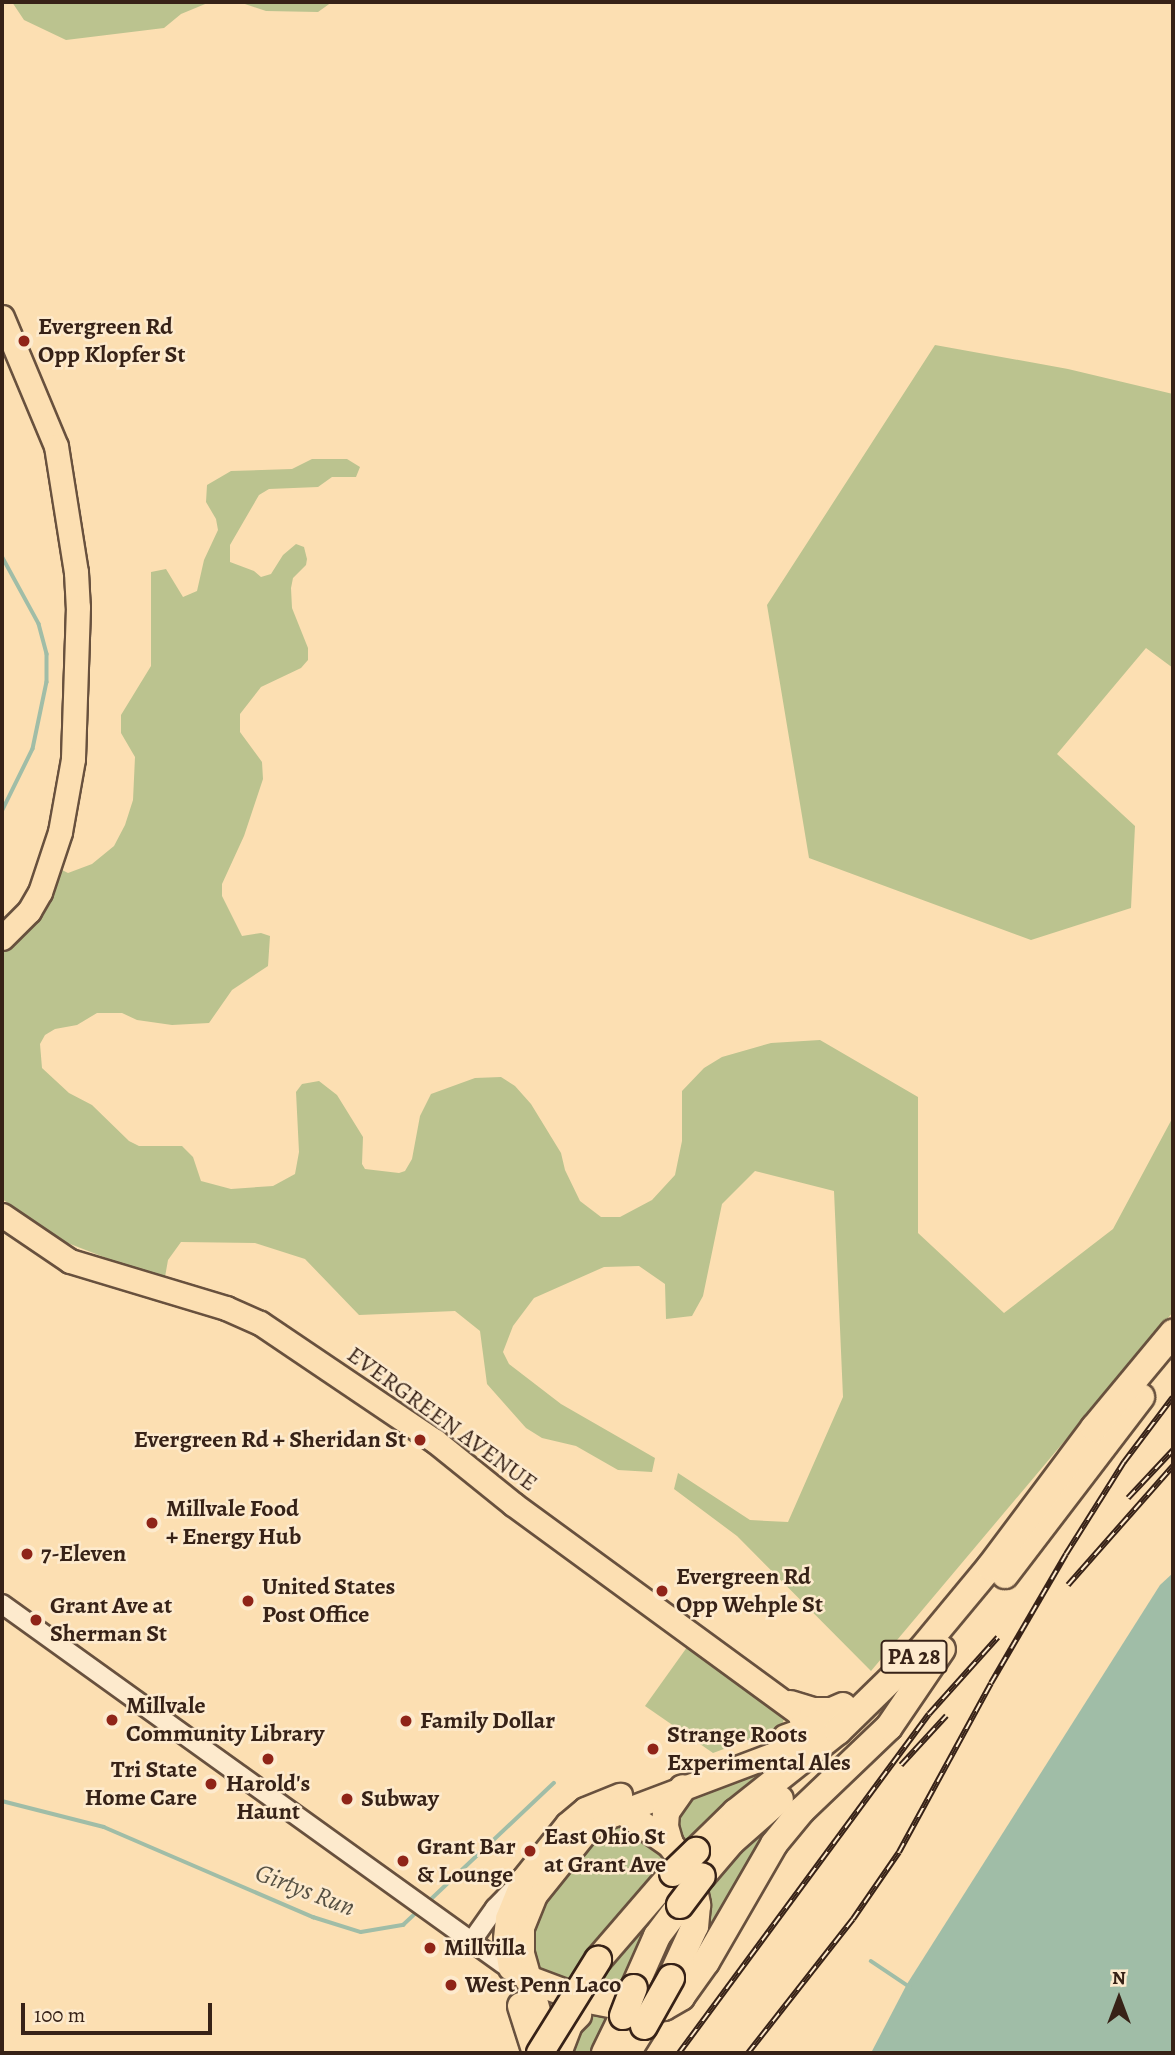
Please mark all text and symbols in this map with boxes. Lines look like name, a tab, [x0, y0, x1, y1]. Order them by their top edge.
place label: Evergreen Rd Opp Klopfer St	[38, 313, 185, 369]
marker: Evergreen Rd Opp Klopfer St	[16, 333, 32, 349]
street label: EVERGREEN AVENUE	[341, 1340, 543, 1498]
place label: Evergreen Rd + Sheridan St	[134, 1426, 406, 1454]
marker: Evergreen Rd + Sheridan St	[412, 1432, 428, 1448]
place label: Millvale Food + Energy Hub	[166, 1495, 301, 1551]
marker: Millvale Food + Energy Hub	[144, 1515, 160, 1531]
place label: 7-Eleven	[41, 1540, 126, 1568]
marker: 7-Eleven	[19, 1546, 35, 1562]
place label: Evergreen Rd Opp Wehple St	[676, 1563, 823, 1619]
place label: United States Post Office	[262, 1573, 395, 1629]
marker: Evergreen Rd Opp Wehple St	[654, 1583, 670, 1599]
place label: Grant Ave at Sherman St	[50, 1592, 172, 1648]
marker: United States Post Office	[240, 1593, 256, 1609]
marker: Grant Ave at Sherman St	[28, 1612, 44, 1628]
road number: PA 28	[879, 1638, 949, 1676]
place label: Millvale Community Library	[126, 1692, 324, 1748]
place label: Family Dollar	[420, 1707, 555, 1735]
marker: Millvale Community Library	[104, 1712, 120, 1728]
marker: Family Dollar	[398, 1713, 414, 1729]
place label: Strange Roots Experimental Ales	[667, 1721, 851, 1777]
marker: Strange Roots Experimental Ales	[645, 1741, 661, 1757]
marker: Harold's Haunt	[260, 1751, 276, 1767]
place label: Tri State Home Care	[85, 1756, 197, 1812]
place label: Harold's Haunt	[226, 1770, 310, 1826]
marker: Tri State Home Care	[203, 1776, 219, 1792]
place label: Subway	[361, 1785, 439, 1813]
marker: Subway	[339, 1791, 355, 1807]
place label: East Ohio St at Grant Ave	[544, 1823, 666, 1879]
place label: Grant Bar & Lounge	[417, 1833, 516, 1889]
marker: East Ohio St at Grant Ave	[522, 1843, 538, 1859]
marker: Grant Bar & Lounge	[395, 1853, 411, 1869]
water label: Girtys Run	[251, 1857, 359, 1923]
place label: Millvilla	[444, 1934, 526, 1962]
marker: Millvilla	[422, 1940, 438, 1956]
north arrow	[1084, 1964, 1154, 2034]
text: N	[1112, 1965, 1126, 1991]
place label: West Penn Laco	[465, 1971, 621, 1999]
marker: West Penn Laco	[443, 1977, 459, 1993]
scale bar	[24, 1988, 215, 2032]
text: 100 m	[34, 2001, 85, 2029]

